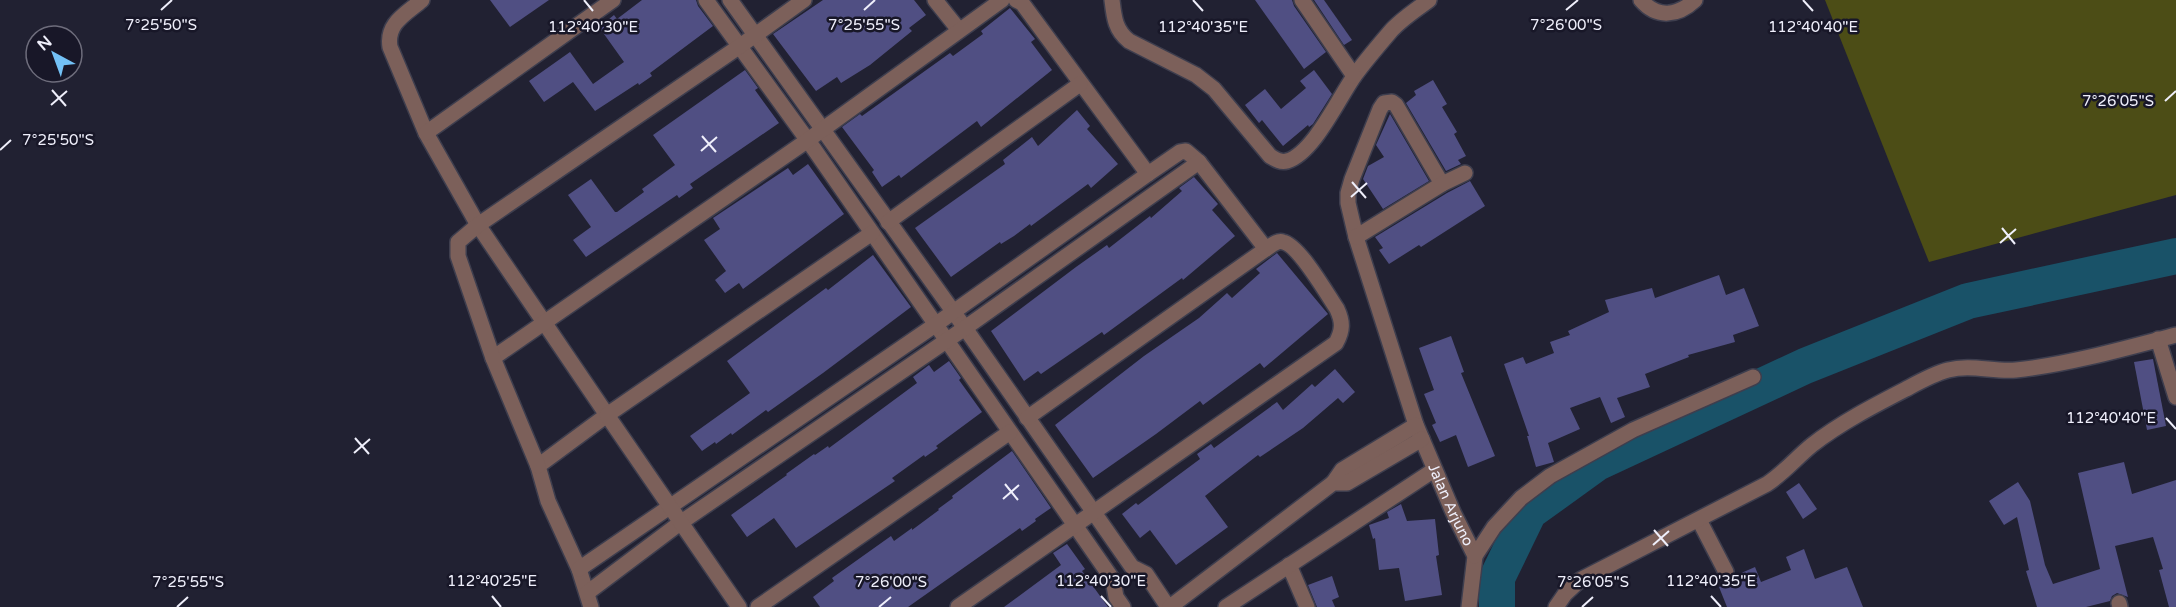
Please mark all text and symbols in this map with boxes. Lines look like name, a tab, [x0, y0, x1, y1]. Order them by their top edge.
text: 7°25'50"S	[125, 16, 197, 34]
text: 7°25'55"S	[828, 16, 900, 34]
text: 7°26'00"S	[1530, 16, 1602, 34]
text: 112°40'30"E	[548, 18, 638, 36]
text: 112°40'35"E	[1158, 18, 1248, 36]
text: 112°40'40"E	[1768, 18, 1858, 36]
north arrow	[24, 24, 84, 84]
text: N	[33, 32, 56, 55]
text: 7°26'05"S	[2082, 92, 2154, 110]
text: 7°25'50"S	[22, 131, 94, 149]
text: 112°40'40"E	[2066, 409, 2156, 427]
street label: Jalan Arjuno	[1424, 461, 1478, 549]
text: 112°40'25"E	[447, 572, 537, 590]
text: 112°40'30"E	[1056, 572, 1146, 590]
text: 112°40'35"E	[1666, 572, 1756, 590]
text: 7°25'55"S	[152, 573, 224, 591]
text: 7°26'00"S	[855, 573, 927, 591]
text: 7°26'05"S	[1557, 573, 1629, 591]

